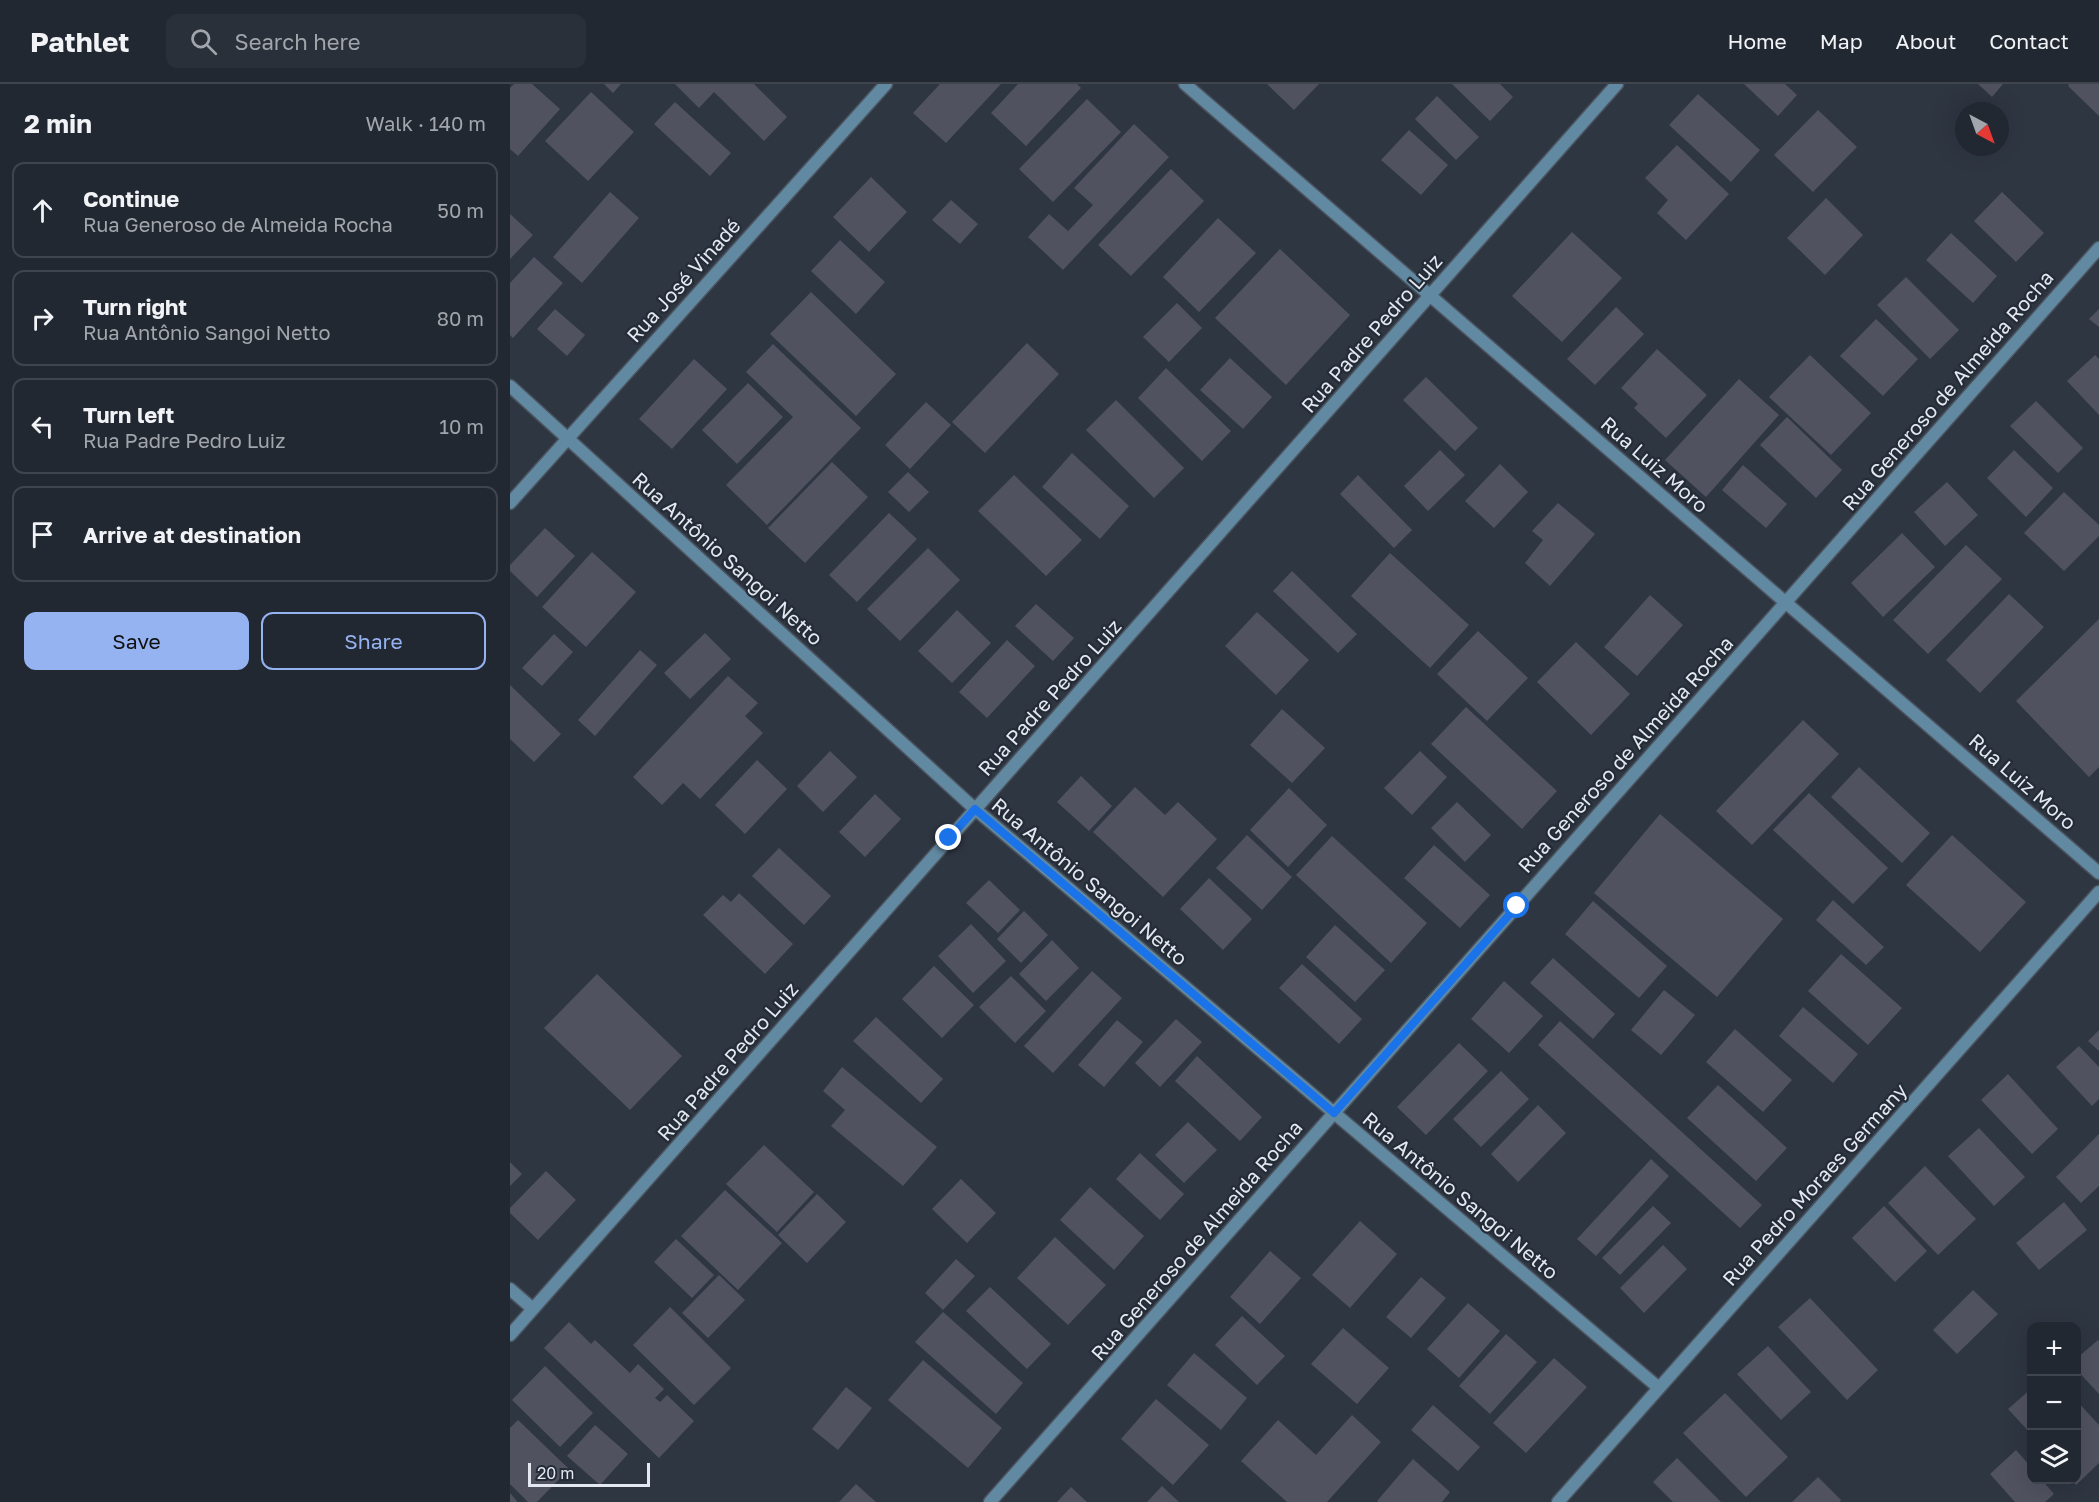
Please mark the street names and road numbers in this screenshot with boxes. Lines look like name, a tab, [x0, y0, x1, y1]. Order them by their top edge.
street label: Rua José Vinadé	[621, 213, 745, 347]
street label: Rua Padre Pedro Luiz	[1296, 249, 1446, 417]
street label: Rua Generoso de Almeida Rocha	[1836, 265, 2058, 515]
street label: Rua Luiz Moro	[1597, 411, 1713, 517]
street label: Rua Antônio Sangoi Netto	[628, 466, 828, 650]
street label: Rua Padre Pedro Luiz	[972, 614, 1126, 780]
street label: Rua Generoso de Almeida Rocha	[1512, 631, 1738, 877]
street label: Rua Luiz Moro	[1965, 728, 2081, 834]
street label: Rua Antônio Sangoi Netto	[988, 792, 1192, 970]
street label: Rua Padre Pedro Luiz	[652, 977, 802, 1145]
street label: Rua Pedro Moraes Germany	[1717, 1078, 1911, 1290]
street label: Rua Antônio Sangoi Netto	[1359, 1106, 1563, 1284]
street label: Rua Generoso de Almeida Rocha	[1085, 1115, 1307, 1365]

